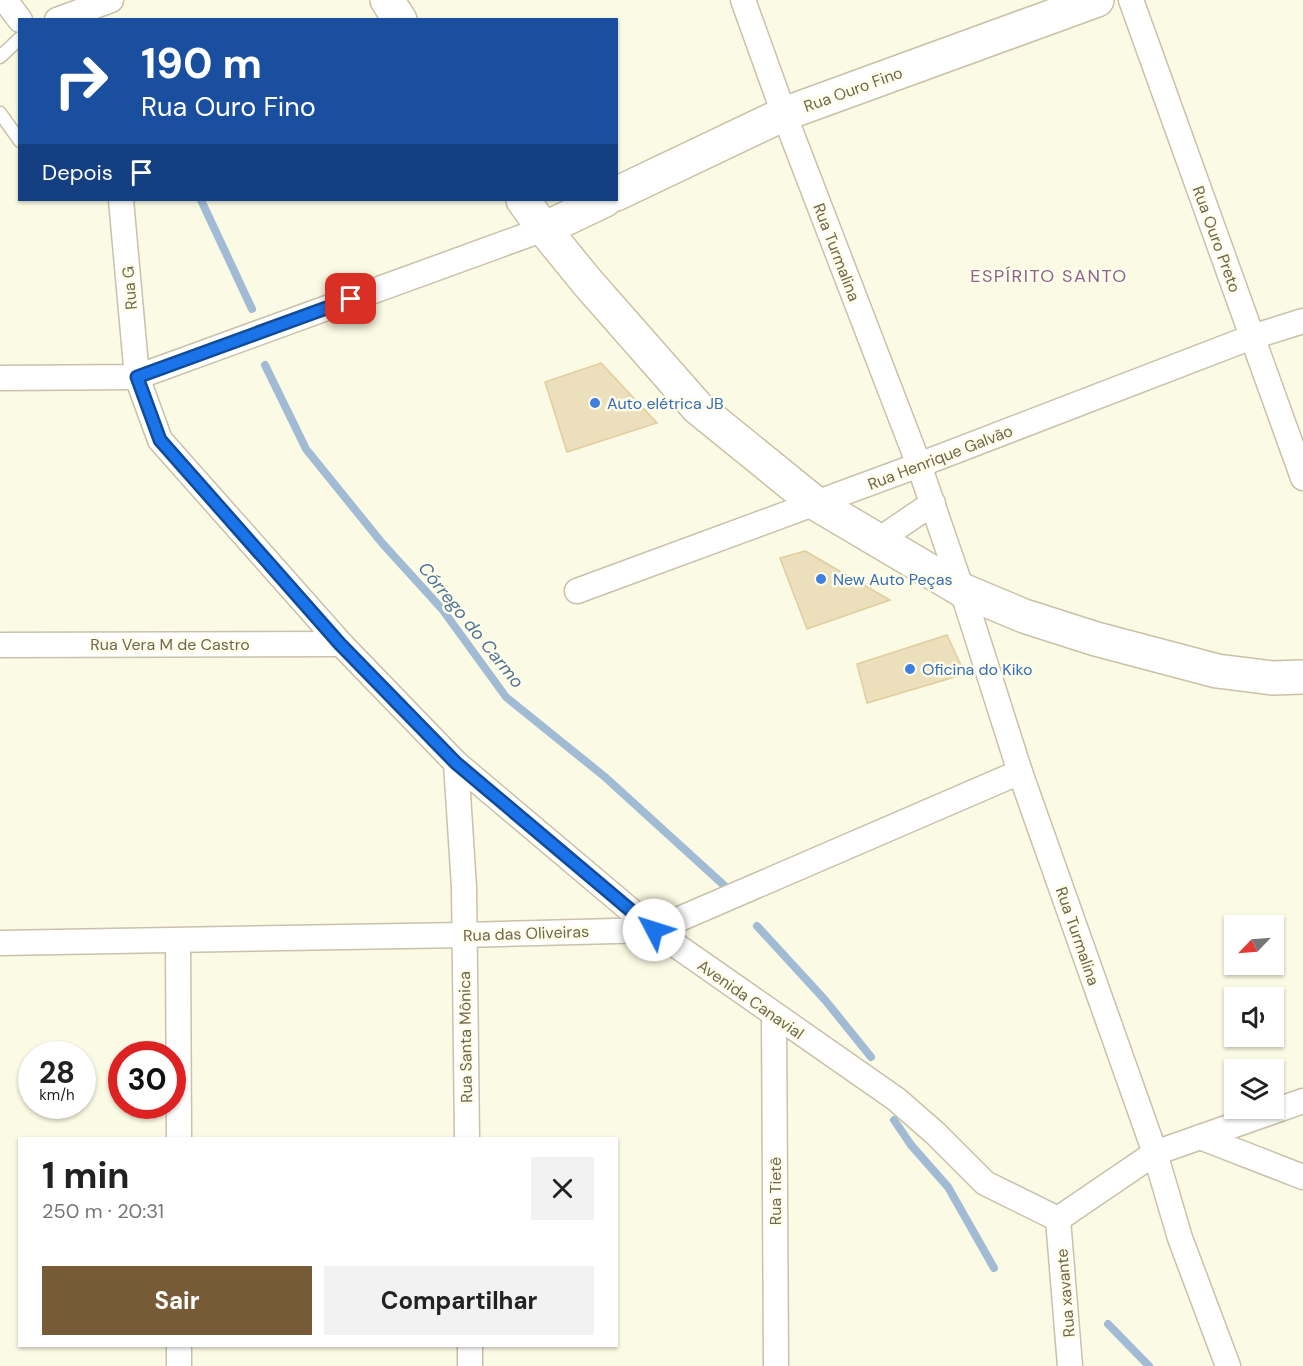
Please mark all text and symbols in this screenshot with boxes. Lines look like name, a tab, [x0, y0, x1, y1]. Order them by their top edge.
text: 190 m	[141, 36, 262, 91]
icon: right	[42, 42, 120, 120]
street label: Rua Ouro Fino	[801, 62, 905, 117]
text: Rua Ouro Fino	[141, 89, 316, 124]
icon: arrive	[125, 156, 158, 189]
text: Depois	[42, 158, 113, 187]
street label: Rua Ouro Preto	[1188, 183, 1246, 295]
street label: Rua Turmalina	[808, 200, 865, 304]
district label: ESPÍRITO SANTO	[970, 264, 1128, 288]
street label: Rua G	[117, 265, 142, 311]
pin	[325, 273, 376, 324]
icon: arrive	[334, 282, 367, 315]
place label: Auto elétrica JB	[607, 393, 724, 414]
marker: Auto elétrica JB	[588, 396, 602, 410]
street label: Rua Henrique Galvão	[865, 420, 1016, 495]
water label: Córrego do Carmo	[413, 557, 529, 693]
place label: New Auto Peças	[833, 569, 953, 590]
marker: New Auto Peças	[814, 572, 828, 586]
street label: Rua Vera M de Castro	[90, 634, 250, 655]
place label: Oficina do Kiko	[922, 659, 1032, 680]
marker: Oficina do Kiko	[903, 662, 917, 676]
street label: Rua Turmalina	[1051, 884, 1104, 988]
position arrow	[622, 898, 686, 962]
north arrow	[1224, 915, 1284, 975]
map controls	[1224, 915, 1284, 1119]
street label: Rua das Oliveiras	[463, 921, 589, 946]
street label: Avenida Canavial	[693, 955, 808, 1044]
street label: Rua Santa Mônica	[454, 971, 477, 1103]
button: sound	[1224, 987, 1284, 1047]
speed limit sign: 30	[108, 1041, 186, 1119]
text: 28	[39, 1053, 75, 1092]
button: layers	[1224, 1059, 1284, 1119]
text: km/h	[39, 1085, 75, 1105]
text: 1 min	[42, 1152, 130, 1199]
button: close	[531, 1157, 594, 1220]
street label: Rua Tietê	[765, 1157, 786, 1225]
text: 250 m · 20:31	[42, 1198, 164, 1224]
street label: Rua xavante	[1051, 1248, 1080, 1338]
button: Sair	[42, 1266, 312, 1335]
button: Compartilhar	[324, 1266, 594, 1335]

